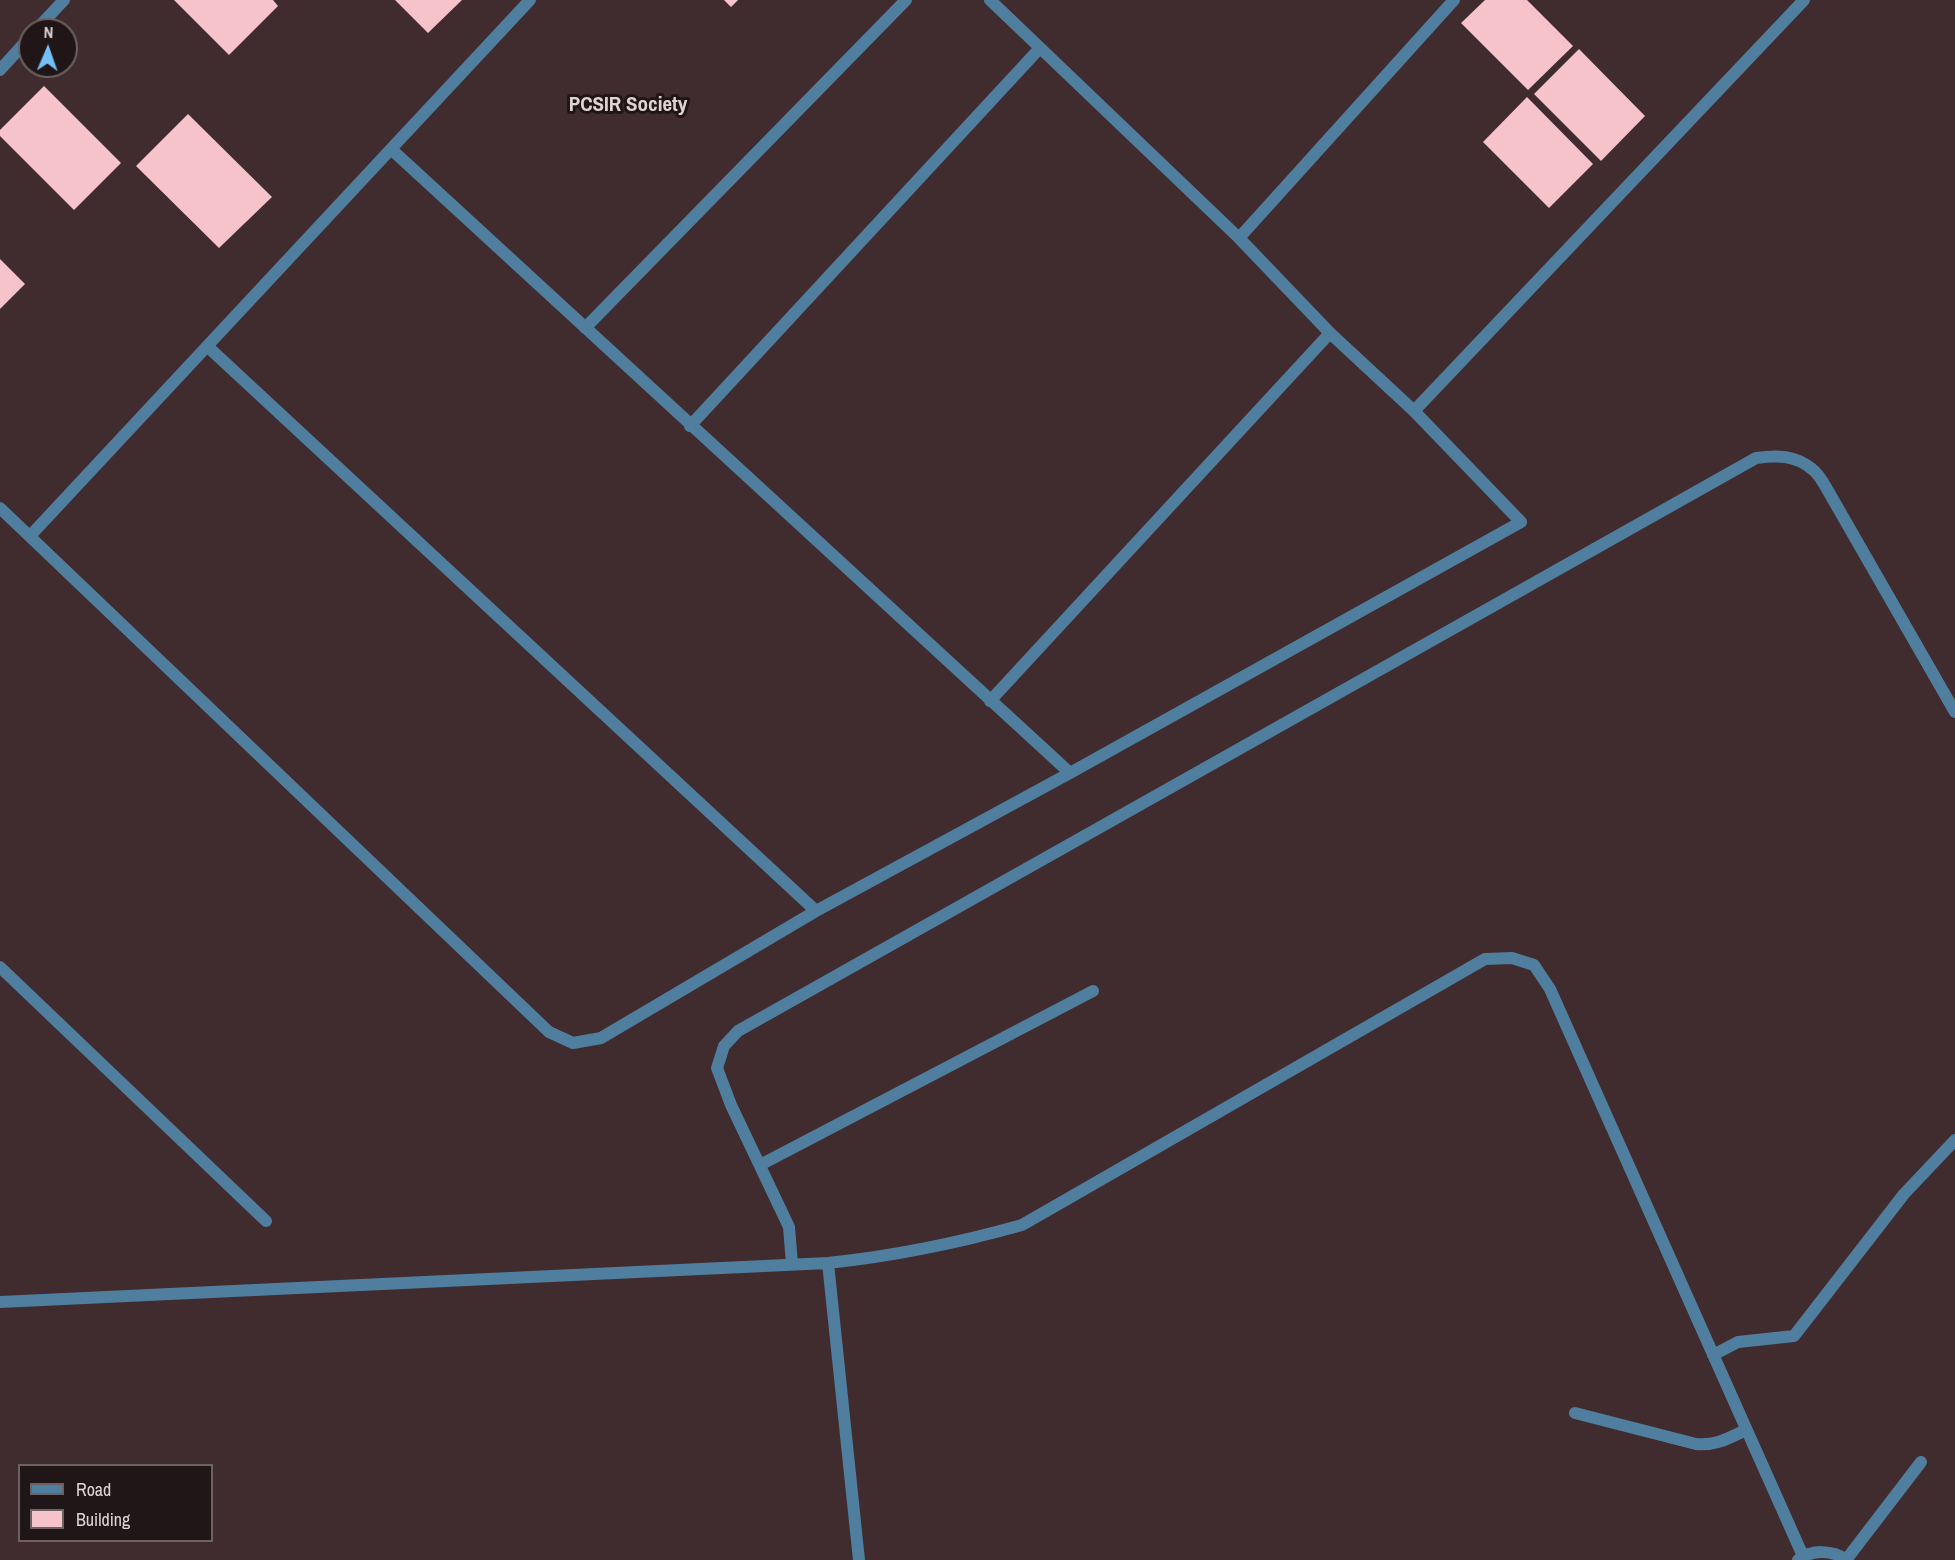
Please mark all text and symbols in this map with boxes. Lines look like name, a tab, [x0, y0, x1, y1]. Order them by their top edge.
north arrow	[18, 18, 78, 78]
text: N	[43, 21, 54, 43]
district label: PCSIR Society	[569, 92, 687, 118]
legend	[18, 1464, 213, 1542]
text: Road	[76, 1477, 111, 1502]
text: Building	[76, 1507, 130, 1532]

